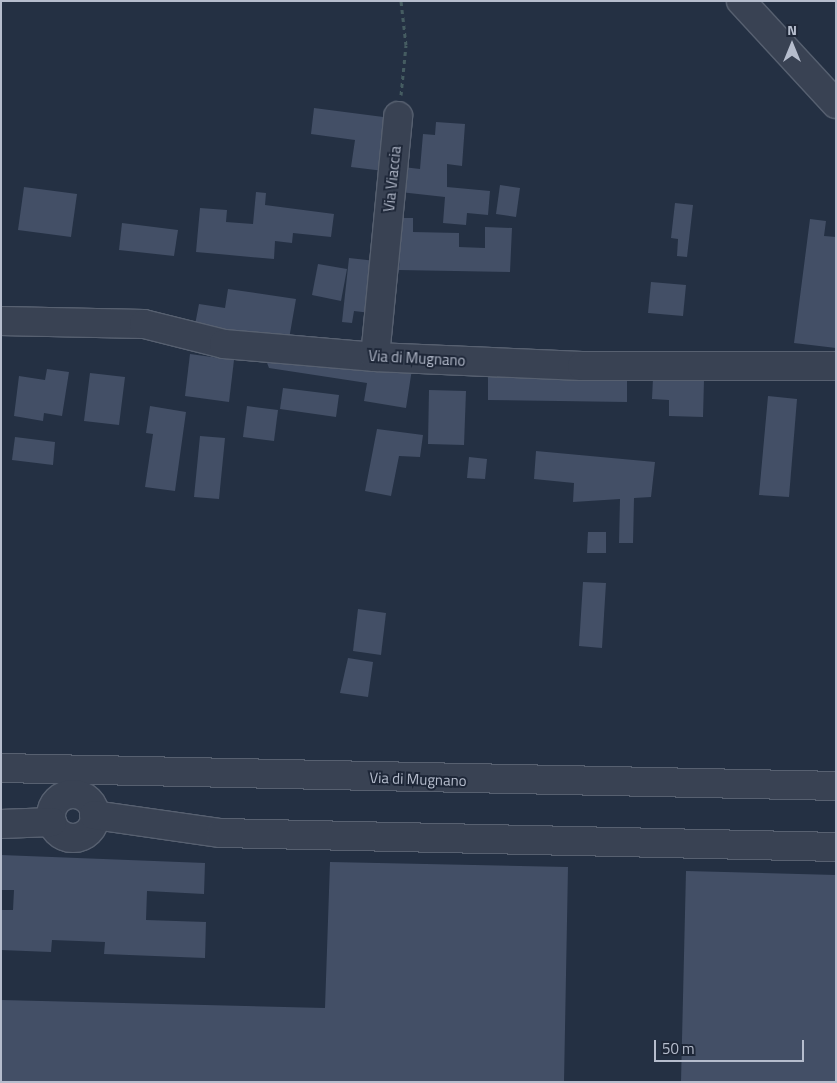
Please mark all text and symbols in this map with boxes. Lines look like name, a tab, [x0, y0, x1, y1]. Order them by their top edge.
text: N	[787, 19, 797, 40]
north arrow	[767, 20, 817, 70]
street label: Via Viaccia	[380, 145, 404, 213]
street label: Via di Mugnano	[368, 346, 466, 370]
street label: Via di Mugnano	[369, 768, 467, 790]
scale bar	[657, 1030, 807, 1062]
text: 50 m	[662, 1037, 695, 1060]

